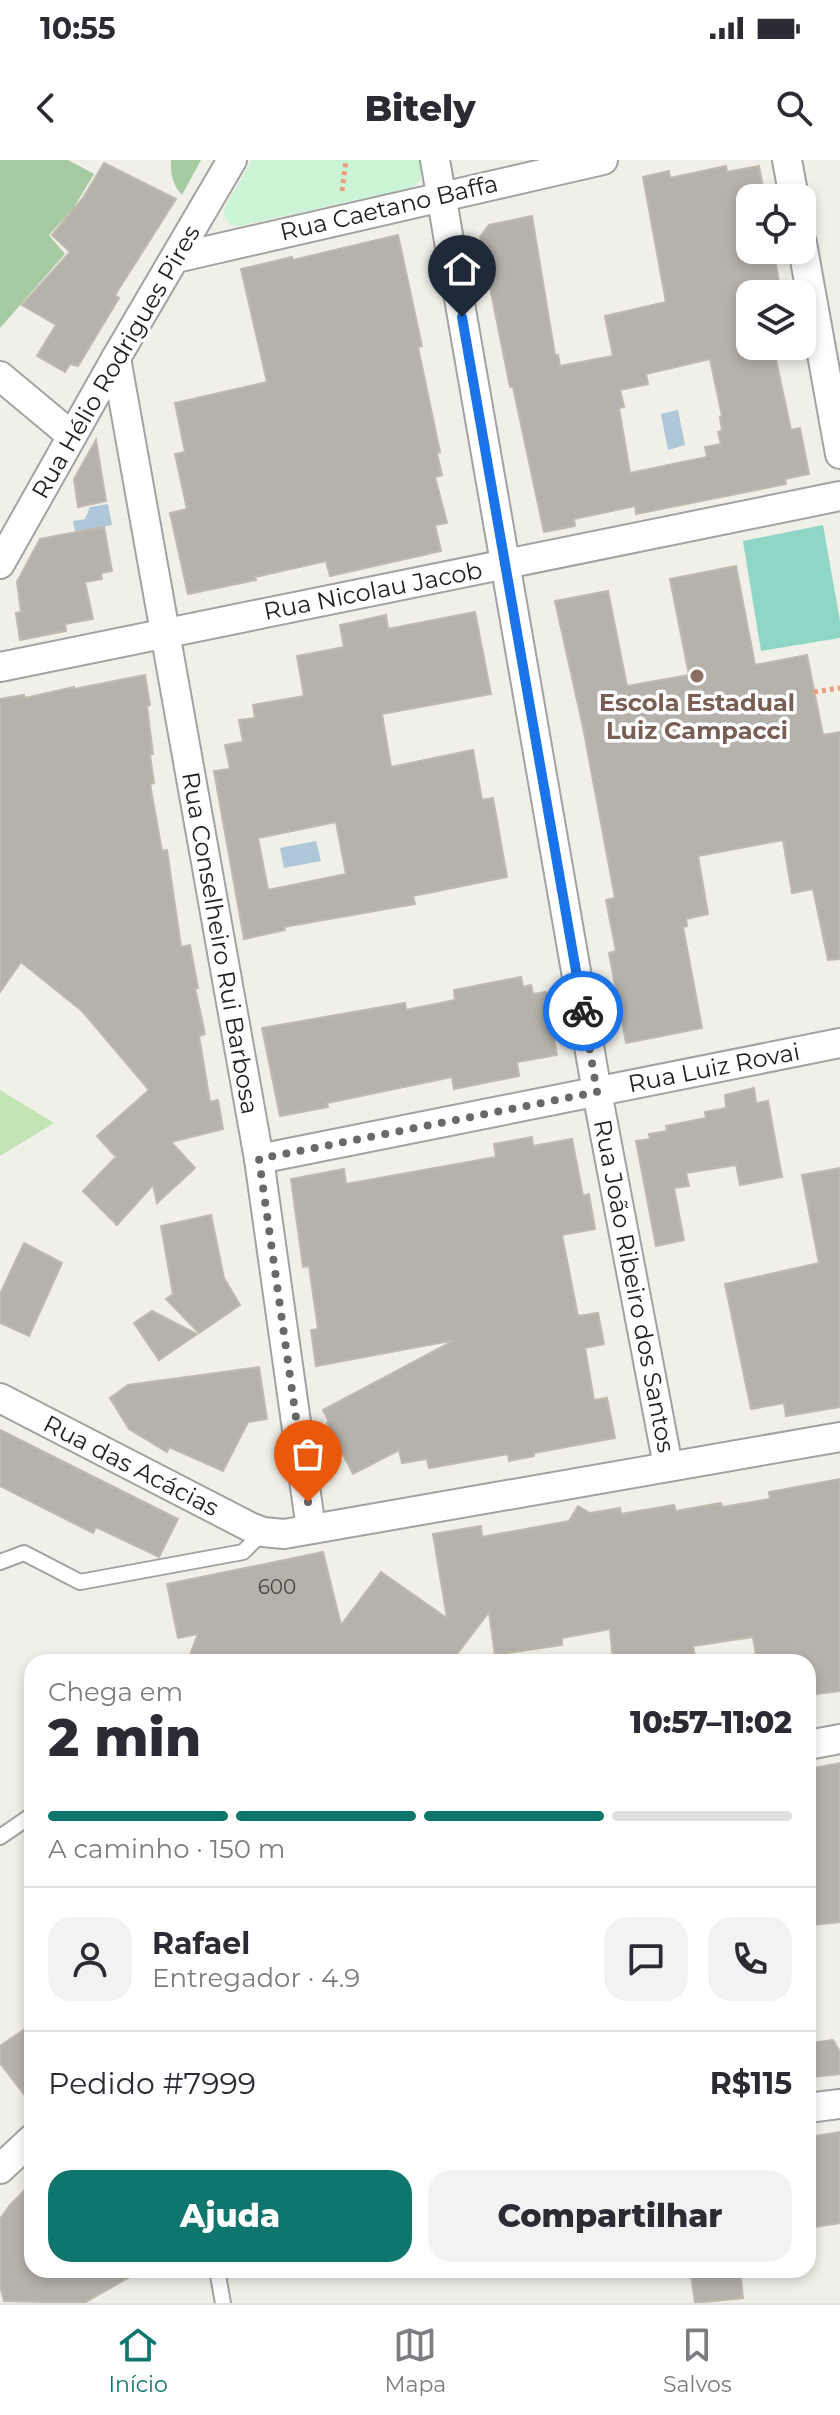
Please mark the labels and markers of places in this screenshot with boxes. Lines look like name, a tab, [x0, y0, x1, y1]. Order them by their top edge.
pin	[428, 235, 496, 317]
marker: Escola Estadual Luiz Campacci	[688, 667, 706, 685]
place label: Escola Estadual Luiz Campacci	[599, 688, 795, 745]
pin	[274, 1420, 342, 1502]

